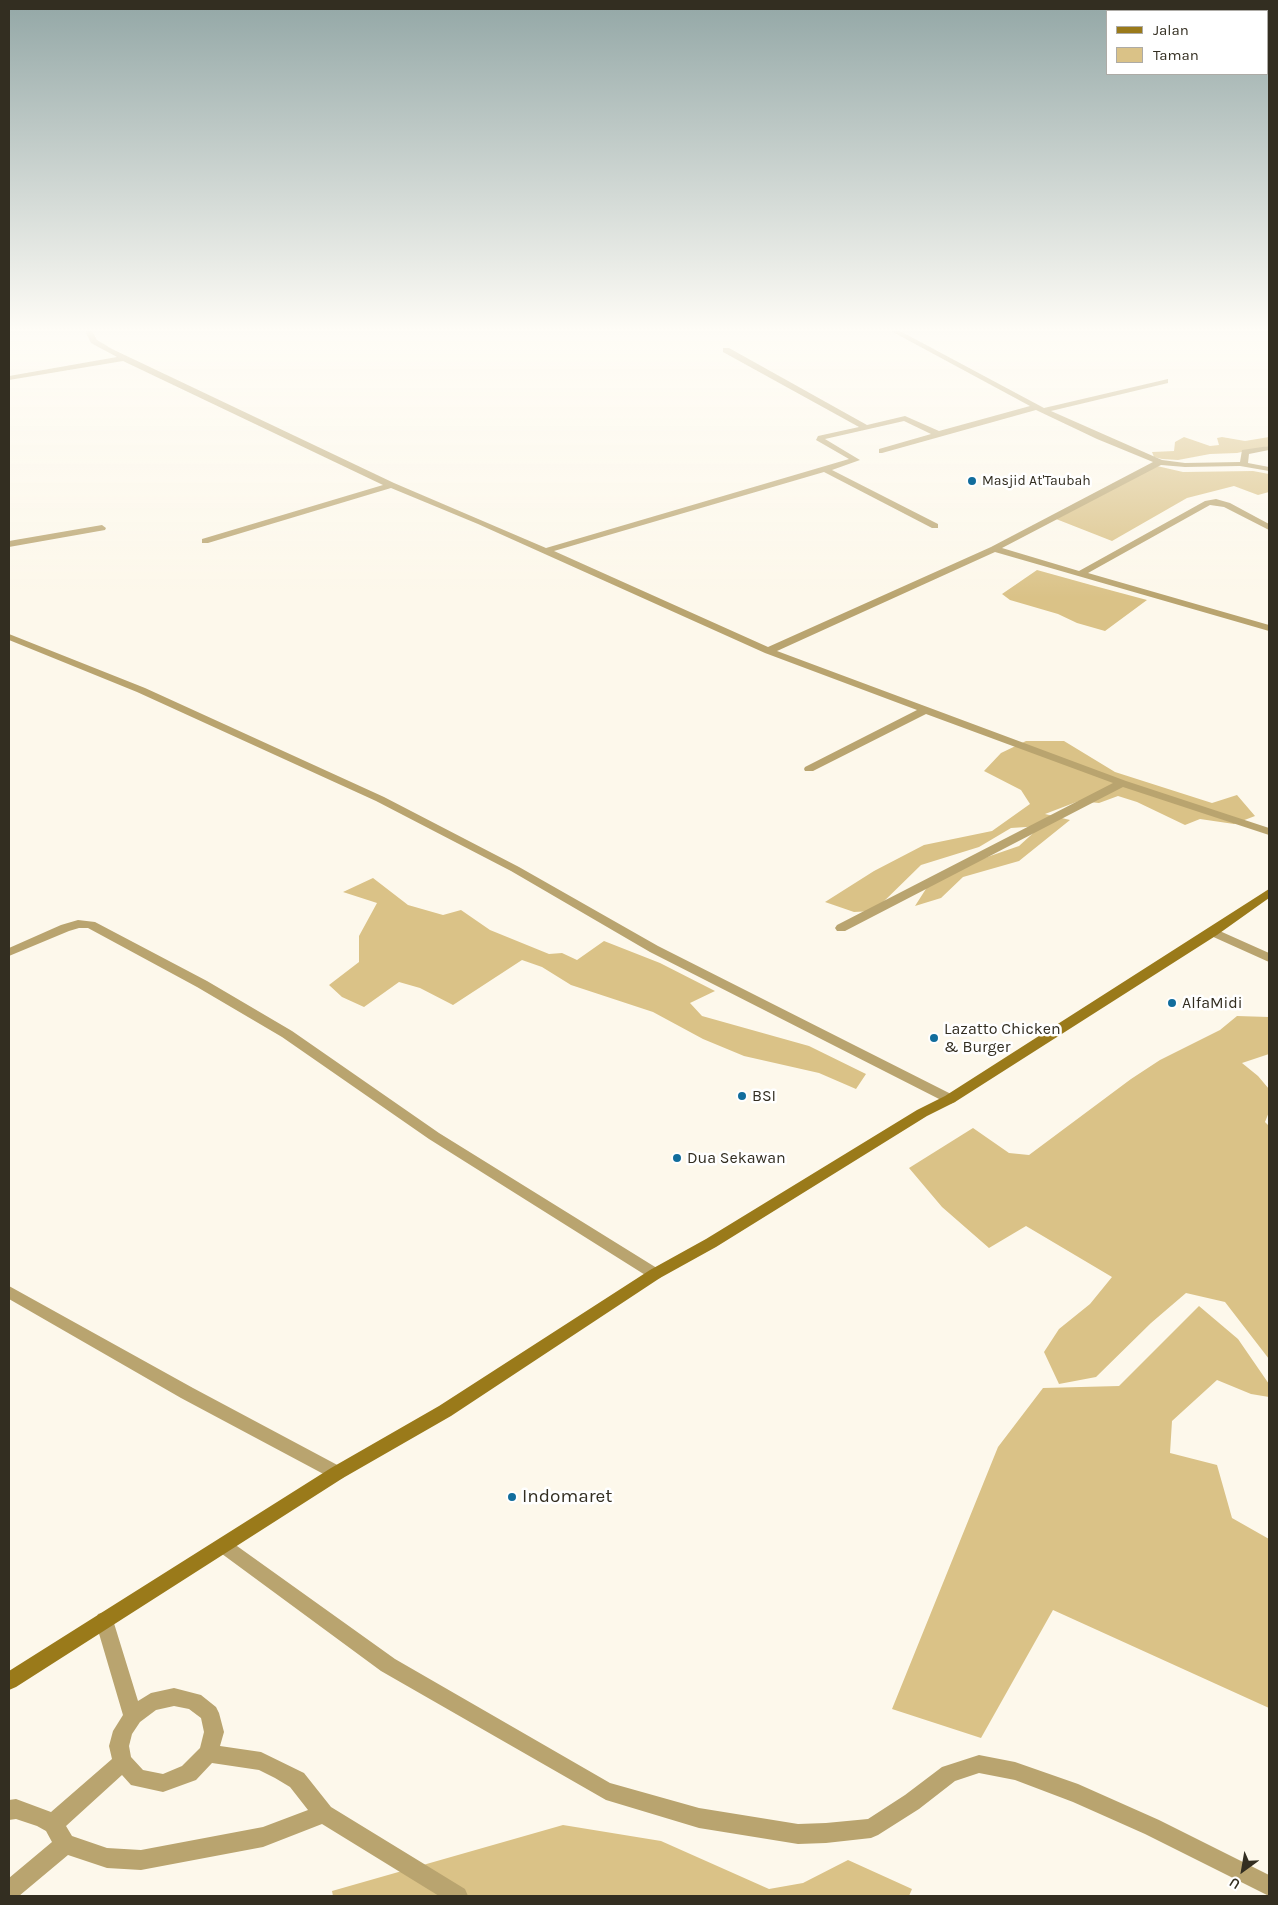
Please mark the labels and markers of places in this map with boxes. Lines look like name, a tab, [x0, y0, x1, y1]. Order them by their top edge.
place label: Masjid At'Taubah	[982, 473, 1091, 489]
marker: Masjid At'Taubah	[966, 475, 978, 487]
place label: AlfaMidi	[1182, 993, 1243, 1013]
marker: AlfaMidi	[1166, 997, 1178, 1009]
place label: Lazatto Chicken & Burger	[944, 1019, 1061, 1057]
marker: Lazatto Chicken & Burger	[928, 1032, 940, 1044]
place label: BSI	[752, 1086, 776, 1106]
marker: BSI	[736, 1090, 748, 1102]
place label: Dua Sekawan	[687, 1148, 786, 1168]
marker: Dua Sekawan	[671, 1152, 683, 1164]
place label: Indomaret	[522, 1486, 612, 1508]
marker: Indomaret	[506, 1491, 518, 1503]

